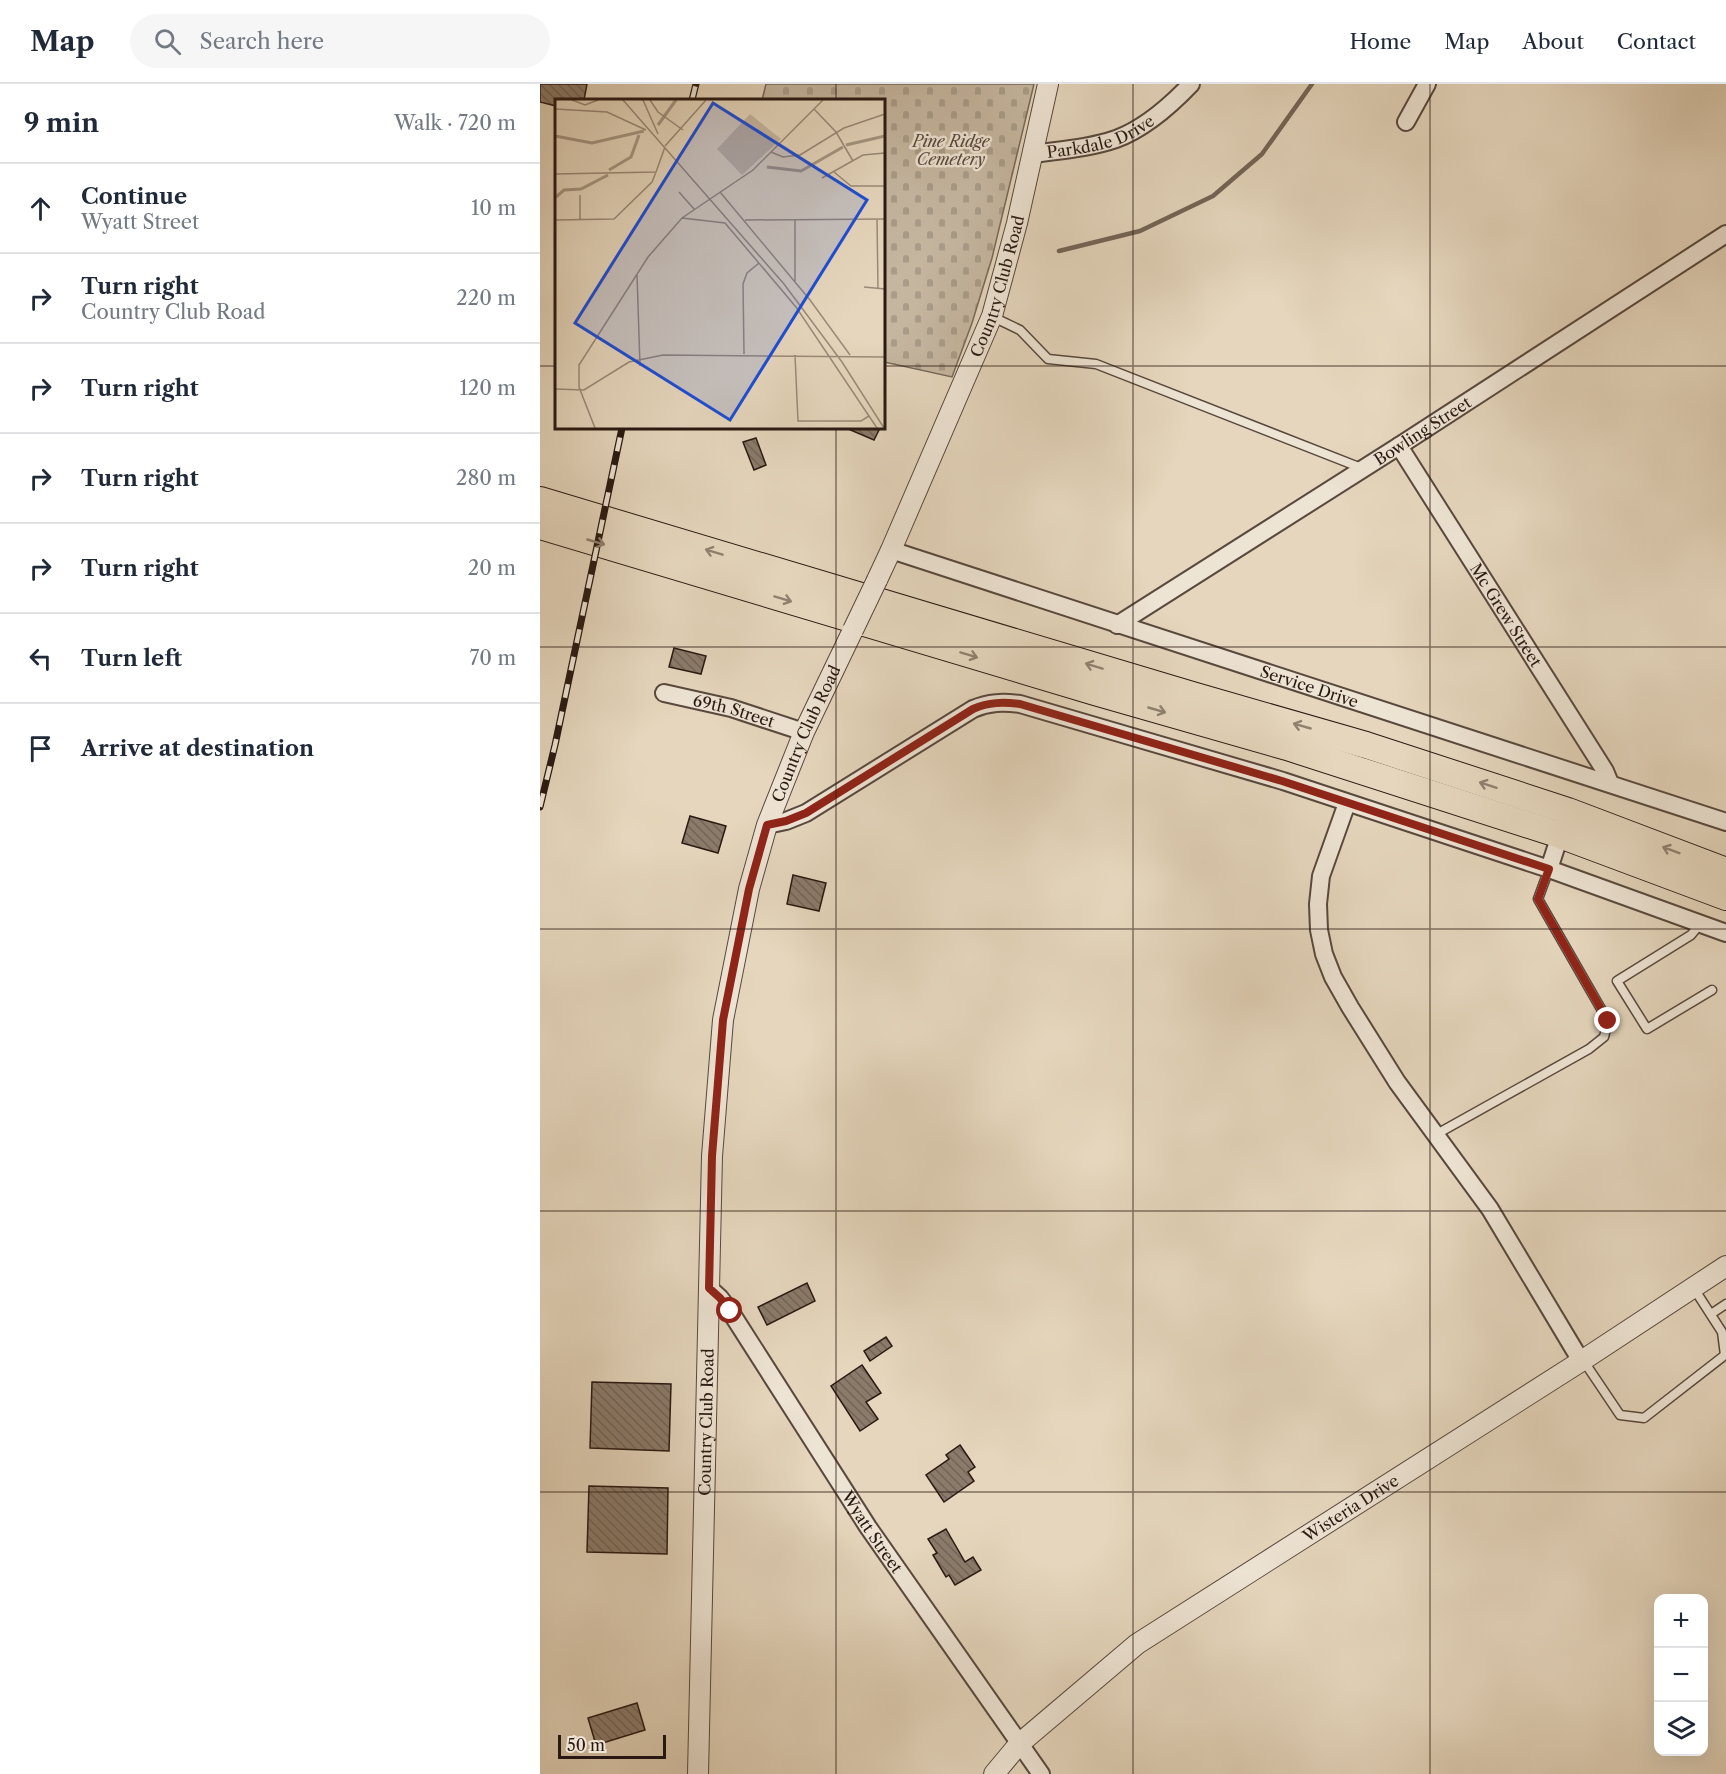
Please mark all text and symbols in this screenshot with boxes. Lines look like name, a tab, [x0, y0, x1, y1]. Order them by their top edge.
search box	[130, 14, 550, 68]
text: Map	[30, 24, 94, 58]
icon: search	[151, 25, 184, 58]
text: Search here	[199, 28, 324, 55]
text: Home	[1350, 29, 1411, 54]
text: Map	[1444, 29, 1489, 54]
text: About	[1522, 29, 1584, 54]
text: Contact	[1617, 29, 1696, 54]
inset map	[555, 99, 885, 429]
text: 9 min	[24, 107, 99, 139]
text: Walk · 720 m	[394, 111, 516, 135]
street label: Parkdale Drive	[1046, 111, 1158, 162]
park label: Pine Ridge Cemetery	[910, 131, 991, 169]
text: Continue	[81, 183, 187, 210]
icon: ahead	[24, 192, 57, 225]
text: 10 m	[471, 196, 516, 220]
text: Wyatt Street	[81, 210, 199, 234]
street label: Country Club Road	[965, 213, 1028, 360]
text: Turn right	[81, 273, 199, 300]
icon: right	[24, 282, 57, 315]
text: 220 m	[456, 286, 516, 310]
text: Country Club Road	[81, 300, 265, 324]
icon: right	[24, 372, 57, 405]
text: Turn right	[81, 375, 199, 402]
text: 120 m	[459, 376, 516, 400]
street label: Bowling Street	[1370, 392, 1475, 469]
icon: right	[24, 462, 57, 495]
text: Turn right	[81, 465, 199, 492]
text: 280 m	[456, 466, 516, 490]
one-way arrow	[586, 537, 605, 548]
one-way arrow	[705, 546, 724, 557]
icon: right	[24, 552, 57, 585]
text: Turn right	[81, 555, 199, 582]
text: 20 m	[468, 556, 516, 580]
street label: Mc Grew Street	[1466, 559, 1547, 671]
one-way arrow	[773, 594, 792, 605]
icon: left	[24, 642, 57, 675]
text: Turn left	[81, 645, 182, 672]
text: 70 m	[470, 646, 516, 670]
one-way arrow	[960, 650, 979, 661]
one-way arrow	[1085, 660, 1104, 671]
street label: Service Drive	[1258, 661, 1361, 712]
street label: Country Club Road	[767, 662, 845, 805]
street label: 69th Street	[691, 690, 778, 732]
one-way arrow	[1147, 705, 1166, 716]
one-way arrow	[1292, 720, 1311, 732]
icon: arrive	[24, 732, 57, 765]
text: Arrive at destination	[81, 735, 314, 762]
one-way arrow	[1479, 778, 1498, 789]
one-way arrow	[1662, 844, 1681, 855]
route end	[1594, 1007, 1620, 1033]
route start	[716, 1297, 742, 1323]
street label: Country Club Road	[694, 1348, 718, 1496]
street label: Wisteria Drive	[1298, 1470, 1402, 1546]
street label: Wyatt Street	[837, 1486, 907, 1577]
map controls	[1654, 1594, 1708, 1756]
button: +	[1654, 1594, 1708, 1648]
button: −	[1654, 1648, 1708, 1702]
button: layers	[1654, 1702, 1708, 1756]
scale bar	[558, 1732, 666, 1760]
text: 50 m	[567, 1735, 605, 1755]

